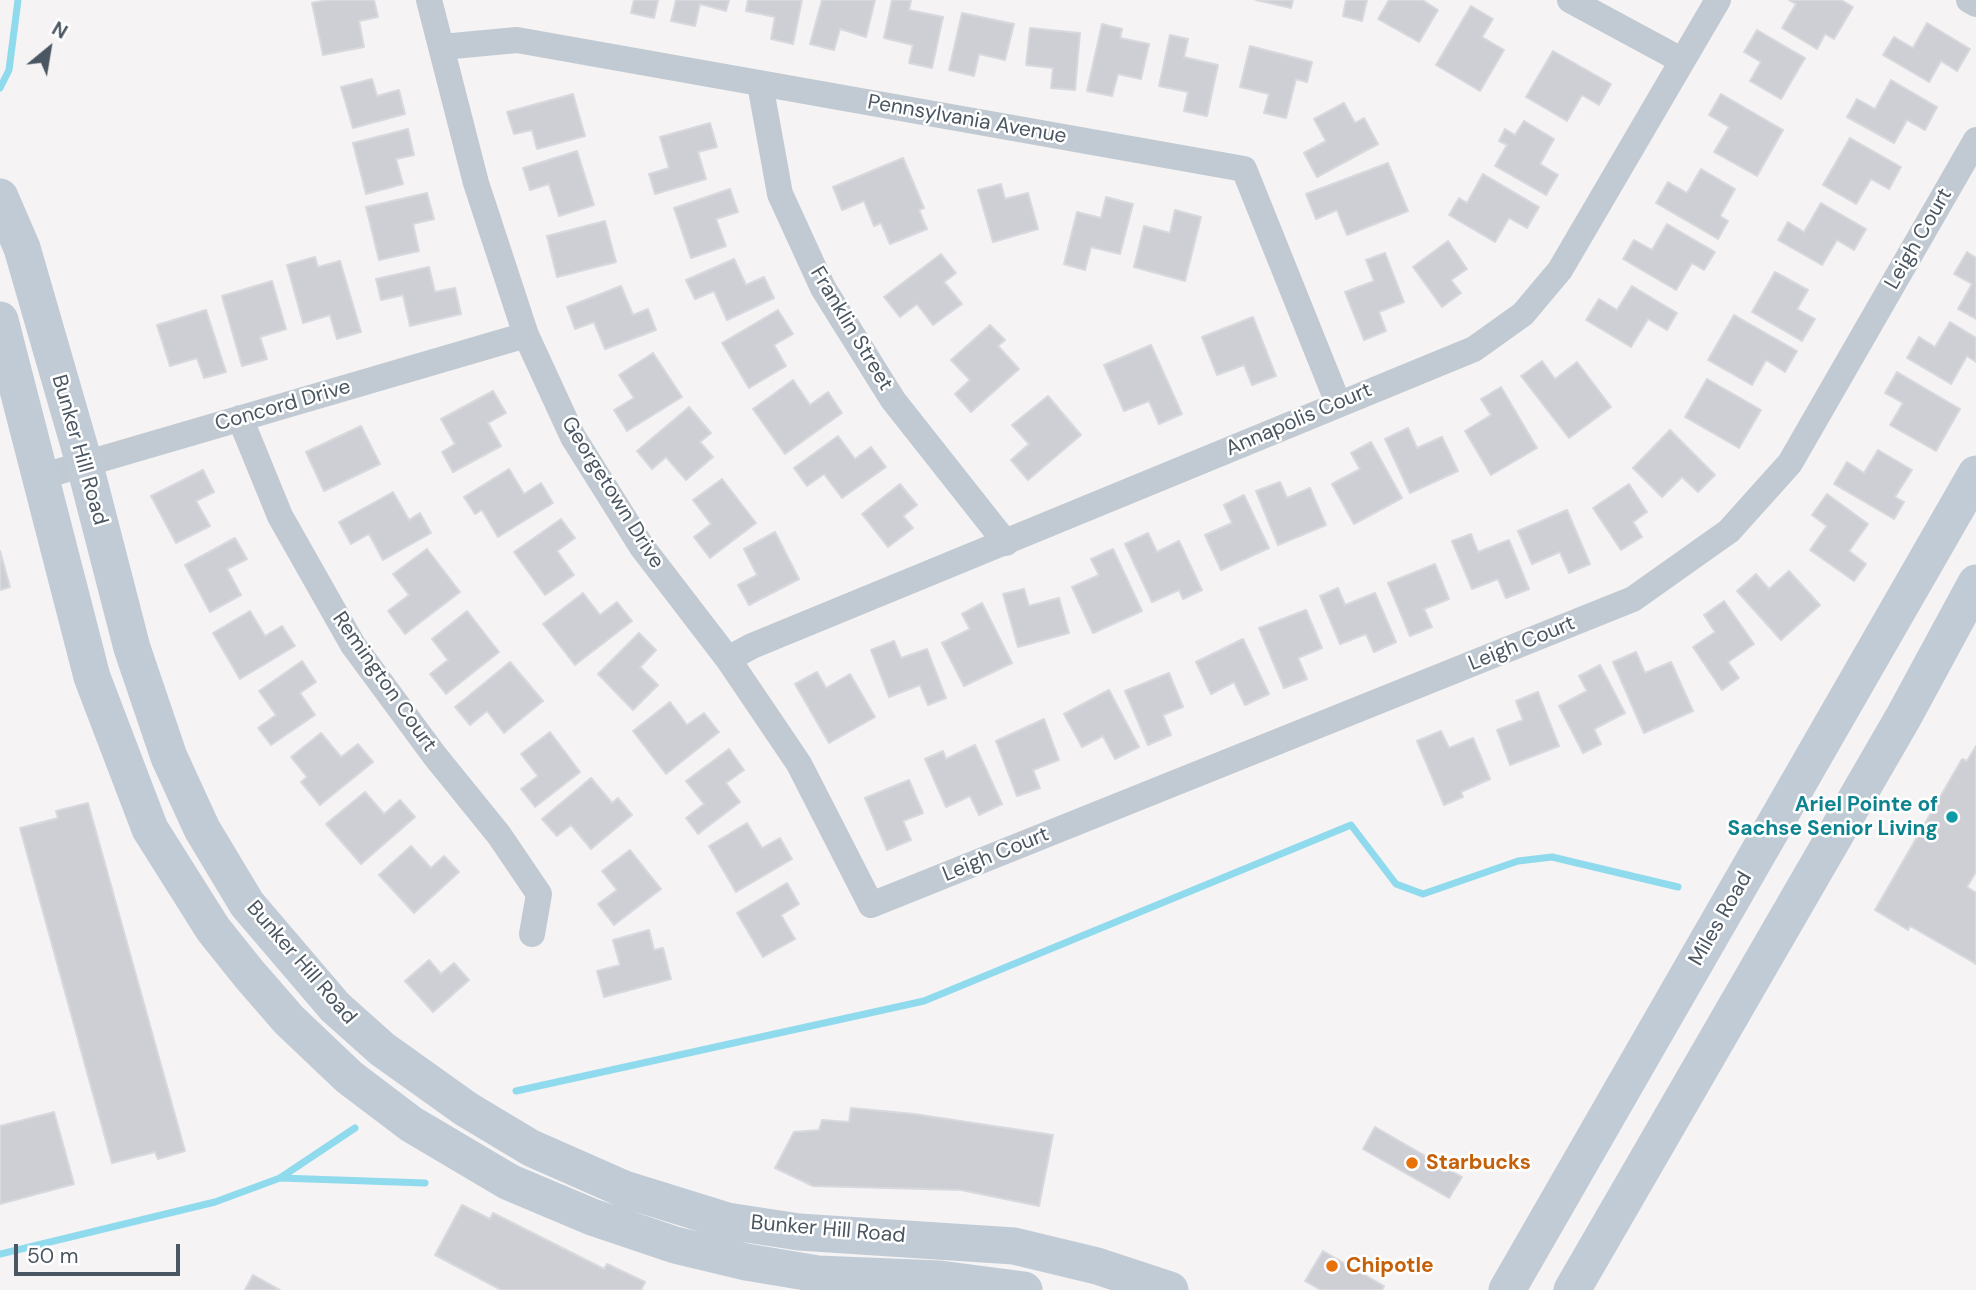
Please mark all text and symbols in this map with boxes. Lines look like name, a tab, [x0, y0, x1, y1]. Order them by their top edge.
north arrow	[14, 14, 84, 84]
text: N	[47, 16, 72, 45]
street label: Pennsylvania Avenue	[866, 90, 1068, 150]
street label: Leigh Court	[1880, 184, 1958, 294]
street label: Franklin Street	[804, 263, 898, 395]
street label: Bunker Hill Road	[46, 372, 112, 528]
street label: Concord Drive	[212, 375, 354, 437]
street label: Annapolis Court	[1222, 378, 1376, 462]
street label: Georgetown Drive	[555, 413, 669, 573]
street label: Remington Court	[326, 607, 442, 757]
street label: Leigh Court	[1465, 611, 1579, 677]
place label: Ariel Pointe of Sachse Senior Living	[1728, 792, 1938, 842]
marker: Ariel Pointe of Sachse Senior Living	[1944, 809, 1960, 825]
street label: Leigh Court	[939, 822, 1053, 888]
street label: Miles Road	[1684, 868, 1758, 970]
street label: Bunker Hill Road	[241, 896, 361, 1030]
place label: Starbucks	[1426, 1150, 1531, 1176]
marker: Starbucks	[1404, 1155, 1420, 1171]
street label: Bunker Hill Road	[750, 1211, 906, 1249]
scale bar	[18, 1230, 184, 1274]
text: 50 m	[27, 1242, 78, 1270]
place label: Chipotle	[1346, 1253, 1434, 1279]
marker: Chipotle	[1324, 1258, 1340, 1274]

